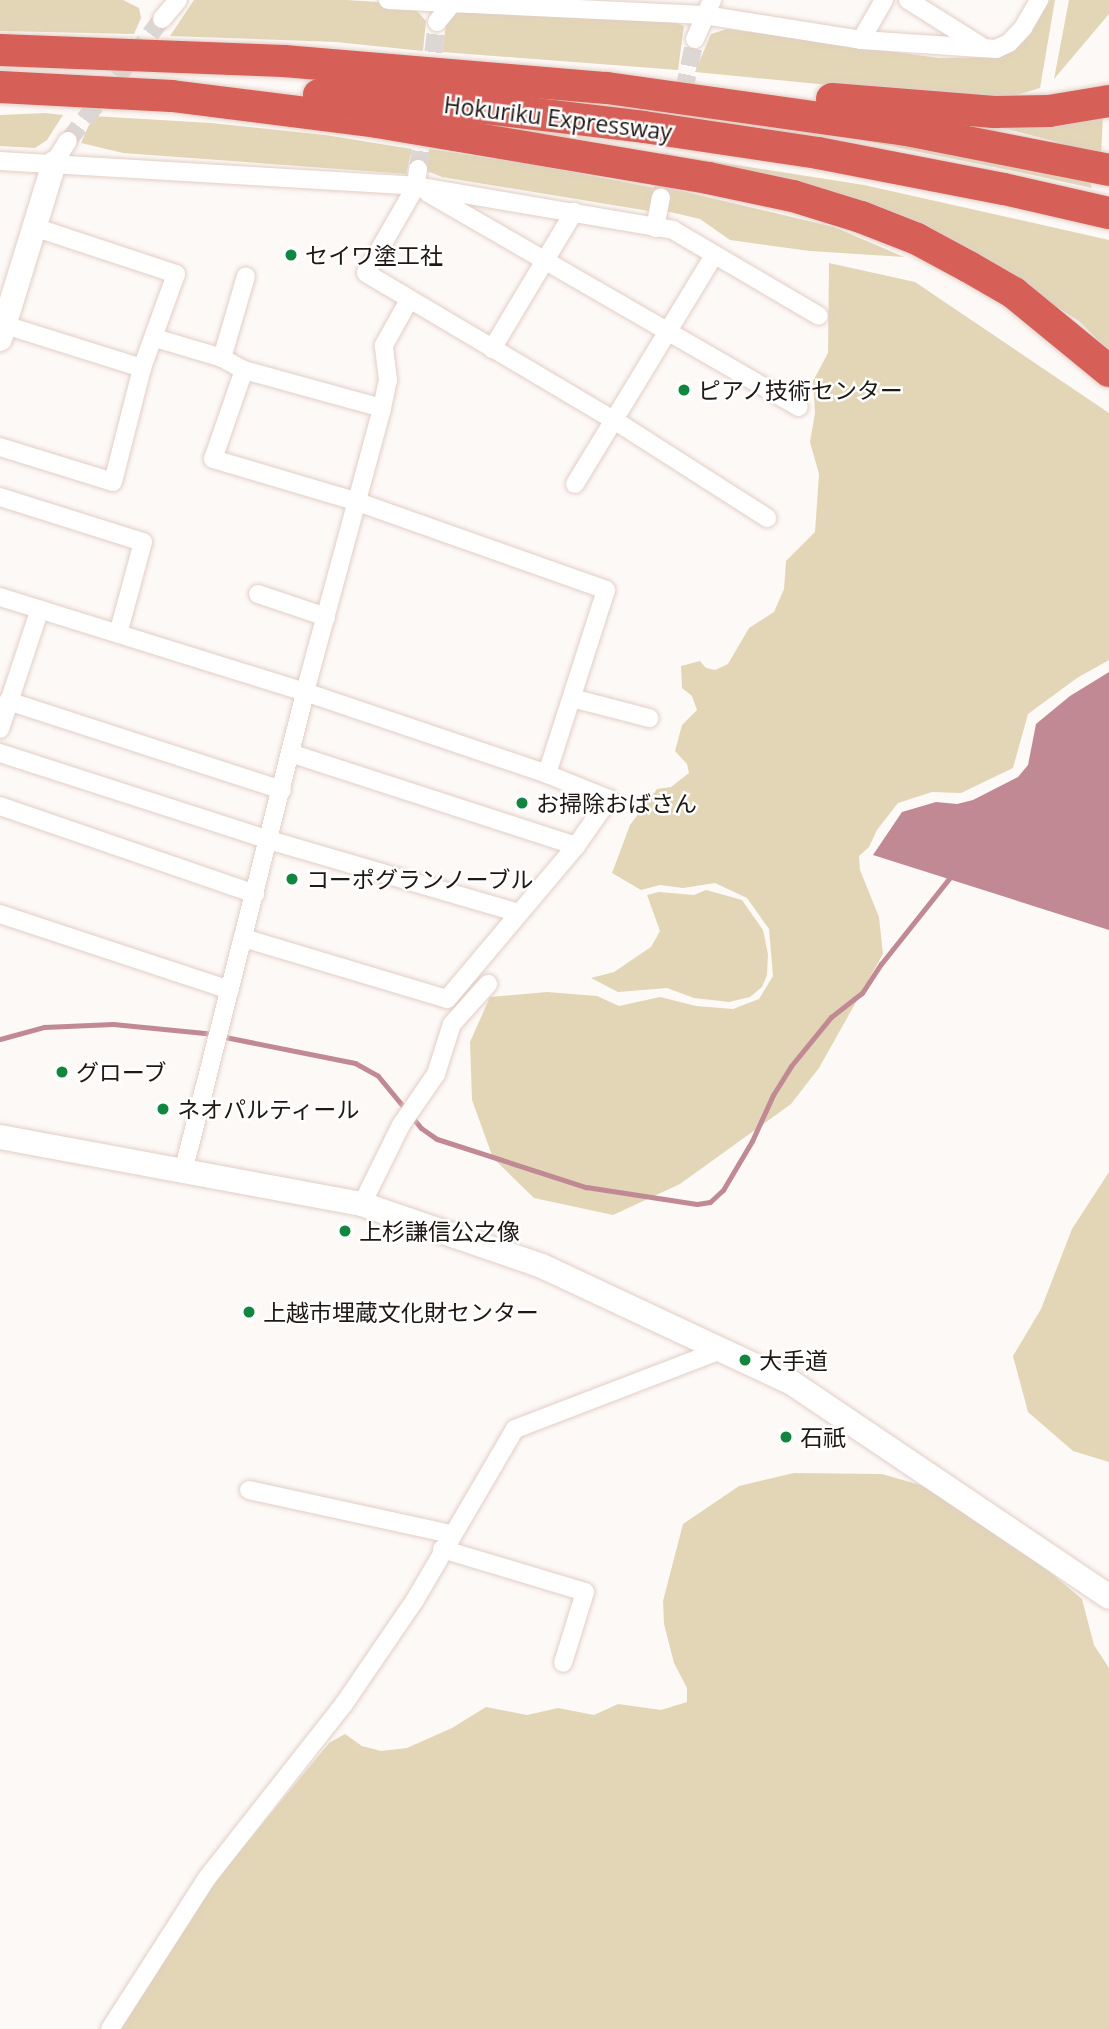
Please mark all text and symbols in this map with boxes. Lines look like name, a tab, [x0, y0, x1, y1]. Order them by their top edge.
street label: Hokuriku Expressway	[442, 90, 674, 146]
place label: セイワ塗工社	[305, 241, 443, 269]
marker: セイワ塗工社	[283, 247, 299, 263]
place label: ピアノ技術センター	[698, 376, 905, 404]
marker: ピアノ技術センター	[676, 382, 692, 398]
place label: お掃除おばさん	[536, 789, 697, 817]
marker: お掃除おばさん	[514, 795, 530, 811]
place label: コーポグランノーブル	[306, 865, 536, 893]
marker: コーポグランノーブル	[284, 871, 300, 887]
place label: グローブ	[76, 1058, 168, 1086]
marker: グローブ	[54, 1064, 70, 1080]
place label: ネオパルティール	[177, 1095, 361, 1123]
marker: ネオパルティール	[155, 1101, 171, 1117]
place label: 上杉謙信公之像	[359, 1217, 520, 1245]
marker: 上杉謙信公之像	[337, 1223, 353, 1239]
place label: 上越市埋蔵文化財センター	[263, 1298, 539, 1326]
marker: 上越市埋蔵文化財センター	[241, 1304, 257, 1320]
place label: 大手道	[759, 1346, 828, 1374]
marker: 大手道	[737, 1352, 753, 1368]
place label: 石祇	[800, 1423, 846, 1451]
marker: 石祇	[778, 1429, 794, 1445]

